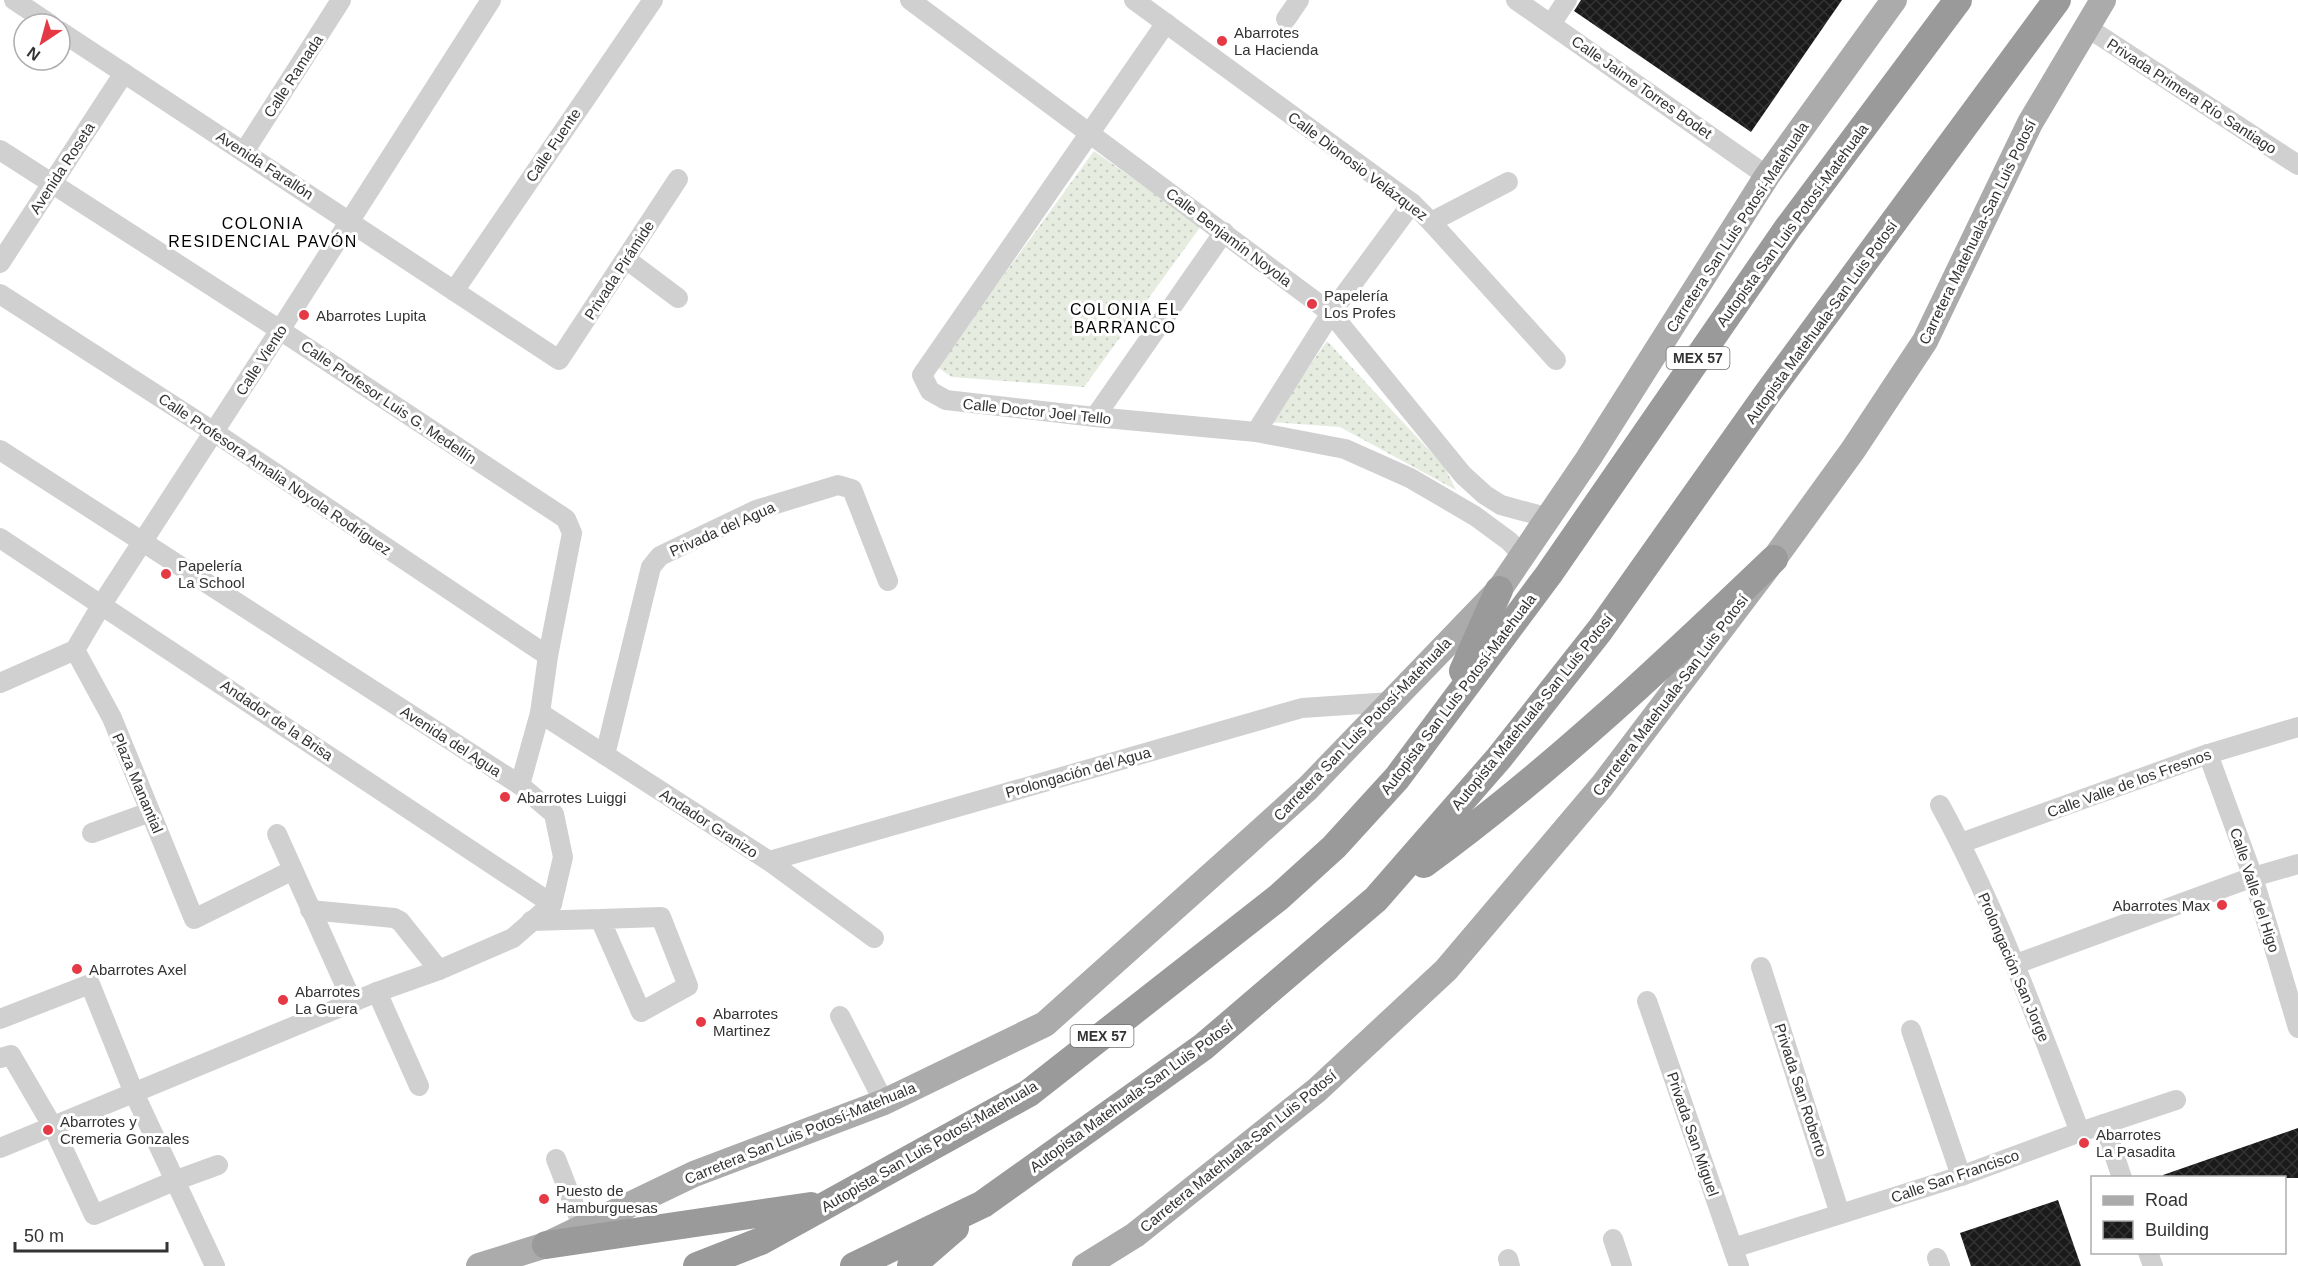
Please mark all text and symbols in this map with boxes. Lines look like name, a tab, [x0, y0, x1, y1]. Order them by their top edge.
north arrow	[12, 12, 72, 72]
place label: Abarrotes La Hacienda	[1234, 24, 1319, 58]
street label: Calle Ramada	[260, 31, 326, 120]
street label: Calle Jaime Torres Bodet	[1569, 32, 1716, 142]
marker: Abarrotes La Hacienda	[1215, 34, 1229, 48]
street label: Privada Primera Río Santiago	[2104, 35, 2280, 157]
text: N	[24, 43, 43, 64]
street label: Calle Fuente	[522, 105, 584, 185]
street label: Calle Dionosio Velázquez	[1285, 108, 1431, 224]
street label: Carretera Matehuala-San Luis Potosí	[1915, 116, 2039, 347]
street label: Carretera San Luis Potosí-Matehuala	[1662, 118, 1812, 335]
street label: Avenida Roseta	[26, 119, 98, 217]
street label: Autopista San Luis Potosí-Matehuala	[1713, 120, 1872, 330]
street label: Avenida Farallón	[213, 127, 317, 203]
street label: Calle Benjamín Noyola	[1163, 184, 1296, 290]
district label: COLONIA RESIDENCIAL PAVÓN	[168, 215, 358, 250]
street label: Autopista Matehuala-San Luis Potosí	[1742, 216, 1901, 427]
street label: Privada Pirámide	[581, 217, 657, 323]
place label: Papelería Los Profes	[1324, 287, 1396, 321]
marker: Papelería Los Profes	[1305, 297, 1319, 311]
district label: COLONIA EL BARRANCO	[1070, 301, 1180, 336]
place label: Abarrotes Lupita	[316, 307, 427, 324]
marker: Abarrotes Lupita	[297, 308, 311, 322]
street label: Calle Viento	[232, 322, 290, 398]
street label: Calle Profesor Luis G. Medellín	[298, 337, 480, 467]
road number: MEX 57	[1666, 347, 1730, 369]
street label: Calle Profesora Amalia Noyola Rodríguez	[156, 390, 394, 558]
street label: Calle Doctor Joel Tello	[962, 395, 1112, 427]
street label: Privada del Agua	[667, 498, 778, 560]
place label: Papelería La School	[178, 557, 245, 591]
marker: Papelería La School	[159, 567, 173, 581]
street label: Autopista San Luis Potosí-Matehuala	[1377, 590, 1539, 798]
street label: Carretera Matehuala-San Luis Potosí	[1589, 590, 1752, 799]
street label: Autopista Matehuala-San Luis Potosí	[1448, 610, 1617, 813]
street label: Carretera San Luis Potosí-Matehuala	[1270, 634, 1455, 824]
street label: Andador de la Brisa	[218, 676, 337, 764]
street label: Avenida del Agua	[398, 702, 505, 780]
street label: Plaza Manantial	[109, 731, 167, 835]
street label: Prolongación del Agua	[1004, 743, 1153, 801]
street label: Calle Valle de los Fresnos	[2045, 745, 2213, 821]
street label: Andador Granizo	[657, 785, 761, 861]
place label: Abarrotes Luiggi	[517, 789, 626, 806]
marker: Abarrotes Luiggi	[498, 790, 512, 804]
street label: Calle Valle del Higo	[2227, 826, 2283, 954]
street label: Prolongación San Jorge	[1975, 890, 2053, 1044]
place label: Abarrotes Max	[2112, 897, 2210, 914]
marker: Abarrotes Max	[2215, 898, 2229, 912]
place label: Abarrotes Axel	[89, 961, 187, 978]
marker: Abarrotes Axel	[70, 962, 84, 976]
place label: Abarrotes La Guera	[295, 983, 360, 1017]
marker: Abarrotes La Guera	[276, 993, 290, 1007]
place label: Abarrotes Martinez	[713, 1005, 778, 1039]
marker: Abarrotes Martinez	[694, 1015, 708, 1029]
street label: Autopista Matehuala-San Luis Potosí	[1026, 1016, 1237, 1175]
street label: Privada San Roberto	[1771, 1021, 1831, 1159]
road number: MEX 57	[1070, 1025, 1134, 1047]
street label: Carretera Matehuala-San Luis Potosí	[1136, 1066, 1340, 1236]
street label: Privada San Miguel	[1664, 1070, 1722, 1198]
street label: Autopista San Luis Potosí-Matehuala	[818, 1077, 1041, 1215]
street label: Carretera San Luis Potosí-Matehuala	[682, 1078, 919, 1187]
place label: Abarrotes y Cremeria Gonzales	[60, 1113, 189, 1147]
marker: Abarrotes y Cremeria Gonzales	[41, 1123, 55, 1137]
place label: Abarrotes La Pasadita	[2096, 1126, 2176, 1160]
marker: Abarrotes La Pasadita	[2077, 1136, 2091, 1150]
street label: Calle San Francisco	[1889, 1146, 2021, 1206]
legend	[2091, 1176, 2286, 1254]
place label: Puesto de Hamburguesas	[556, 1182, 658, 1216]
text: Road	[2145, 1190, 2188, 1210]
marker: Puesto de Hamburguesas	[537, 1192, 551, 1206]
scale bar	[15, 1215, 166, 1253]
text: Building	[2145, 1220, 2209, 1240]
text: 50 m	[24, 1226, 64, 1246]

